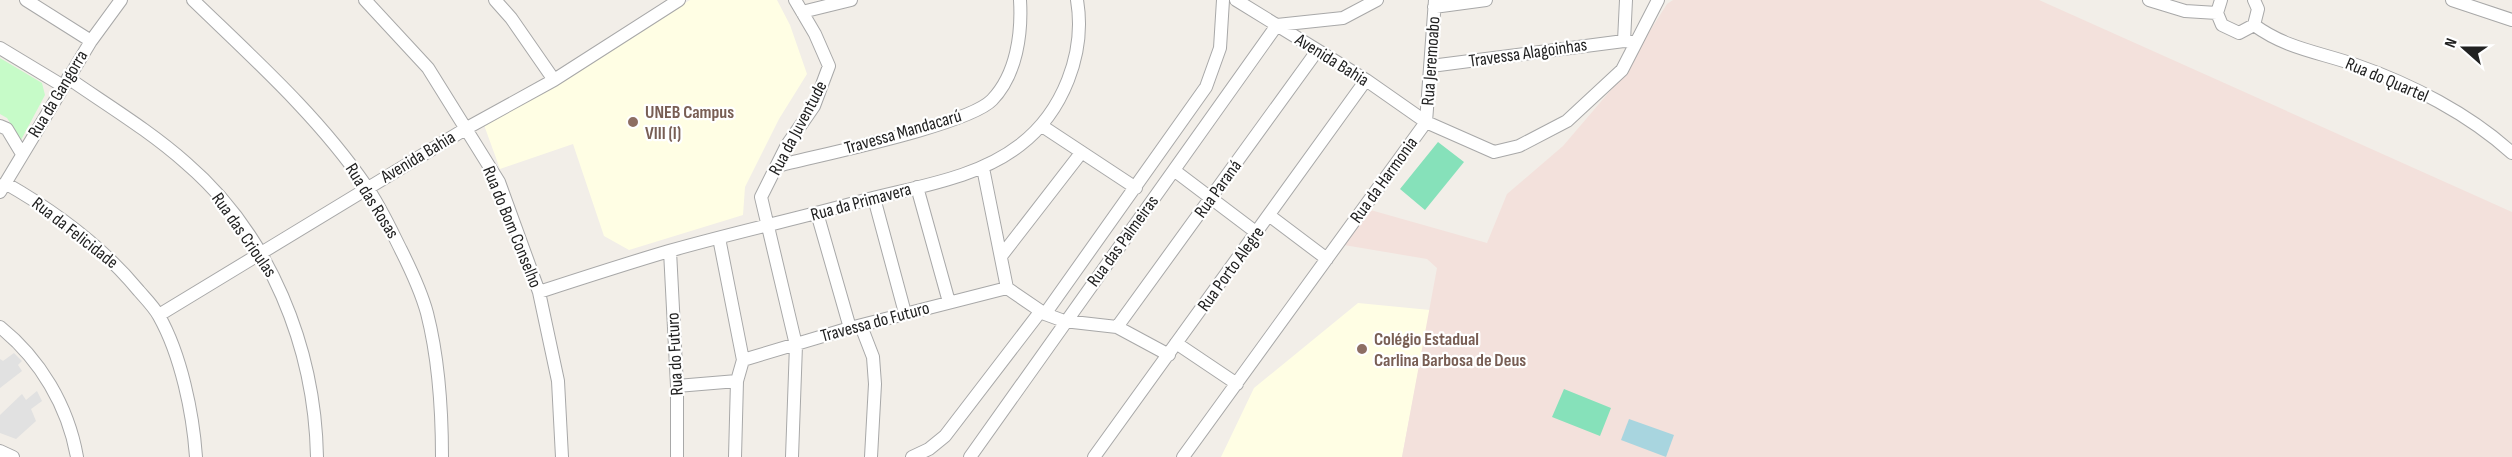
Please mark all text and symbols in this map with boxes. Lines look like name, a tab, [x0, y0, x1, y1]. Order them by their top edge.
street label: Rua Jeremoabo	[1417, 16, 1445, 106]
north arrow	[2434, 18, 2494, 78]
street label: Avenida Bahia	[1290, 29, 1373, 91]
street label: Travessa Alagoinhas	[1468, 34, 1588, 72]
text: N	[2441, 36, 2462, 51]
street label: Rua da Gangorra	[24, 47, 92, 141]
street label: Rua do Quartel	[2342, 53, 2432, 107]
street label: Rua da Juventude	[764, 77, 832, 179]
place label: UNEB Campus VIII (I)	[645, 102, 734, 144]
street label: Travessa Mandacarú	[842, 105, 964, 159]
marker: UNEB Campus VIII (I)	[626, 115, 640, 129]
street label: Avenida Bahia	[376, 127, 459, 188]
street label: Rua da Harmonia	[1346, 133, 1422, 227]
street label: Rua Paraná	[1190, 156, 1246, 222]
street label: Rua das Rosas	[341, 159, 403, 243]
street label: Rua do Bom Conselho	[478, 163, 546, 291]
street label: Rua da Primavera	[808, 178, 914, 226]
street label: Rua das Crioulas	[207, 189, 281, 281]
street label: Rua das Palmeiras	[1083, 191, 1163, 291]
street label: Rua da Felicidade	[28, 193, 122, 273]
street label: Rua Porto Alegre	[1193, 223, 1269, 315]
street label: Travessa do Futuro	[818, 297, 932, 347]
street label: Rua do Futuro	[662, 312, 688, 396]
place label: Colégio Estadual Carlina Barbosa de Deus	[1374, 329, 1526, 371]
marker: Colégio Estadual Carlina Barbosa de Deus	[1355, 342, 1369, 356]

